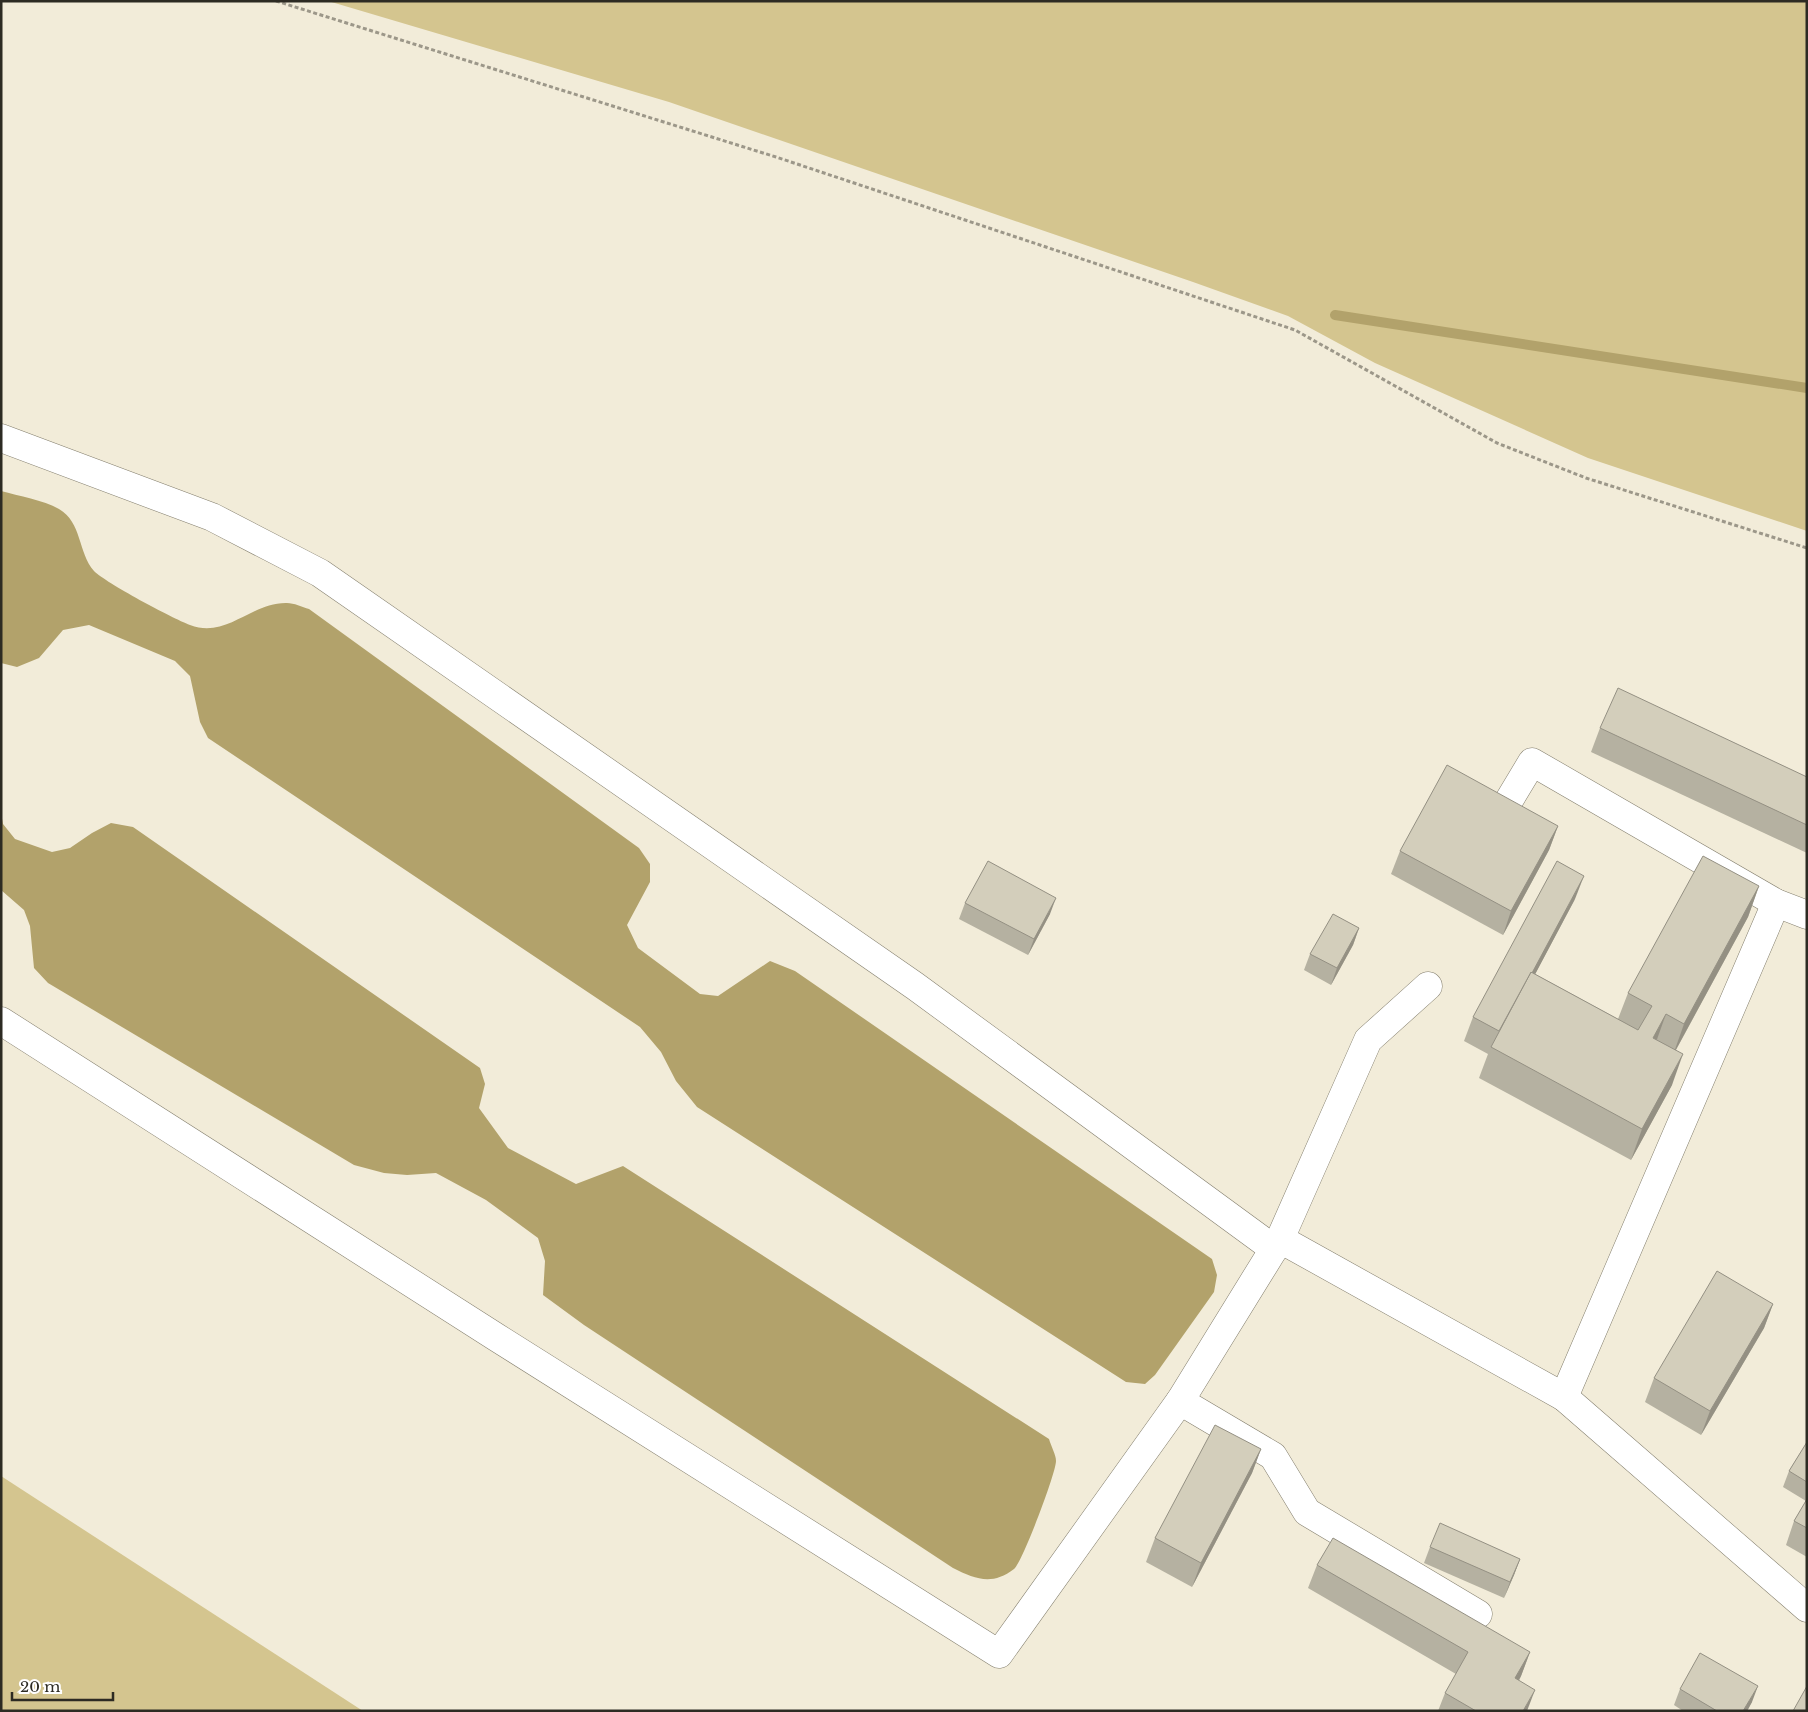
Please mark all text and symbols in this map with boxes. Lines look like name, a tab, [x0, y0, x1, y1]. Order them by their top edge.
scale bar	[12, 1670, 114, 1702]
text: 20 m	[20, 1677, 60, 1696]

